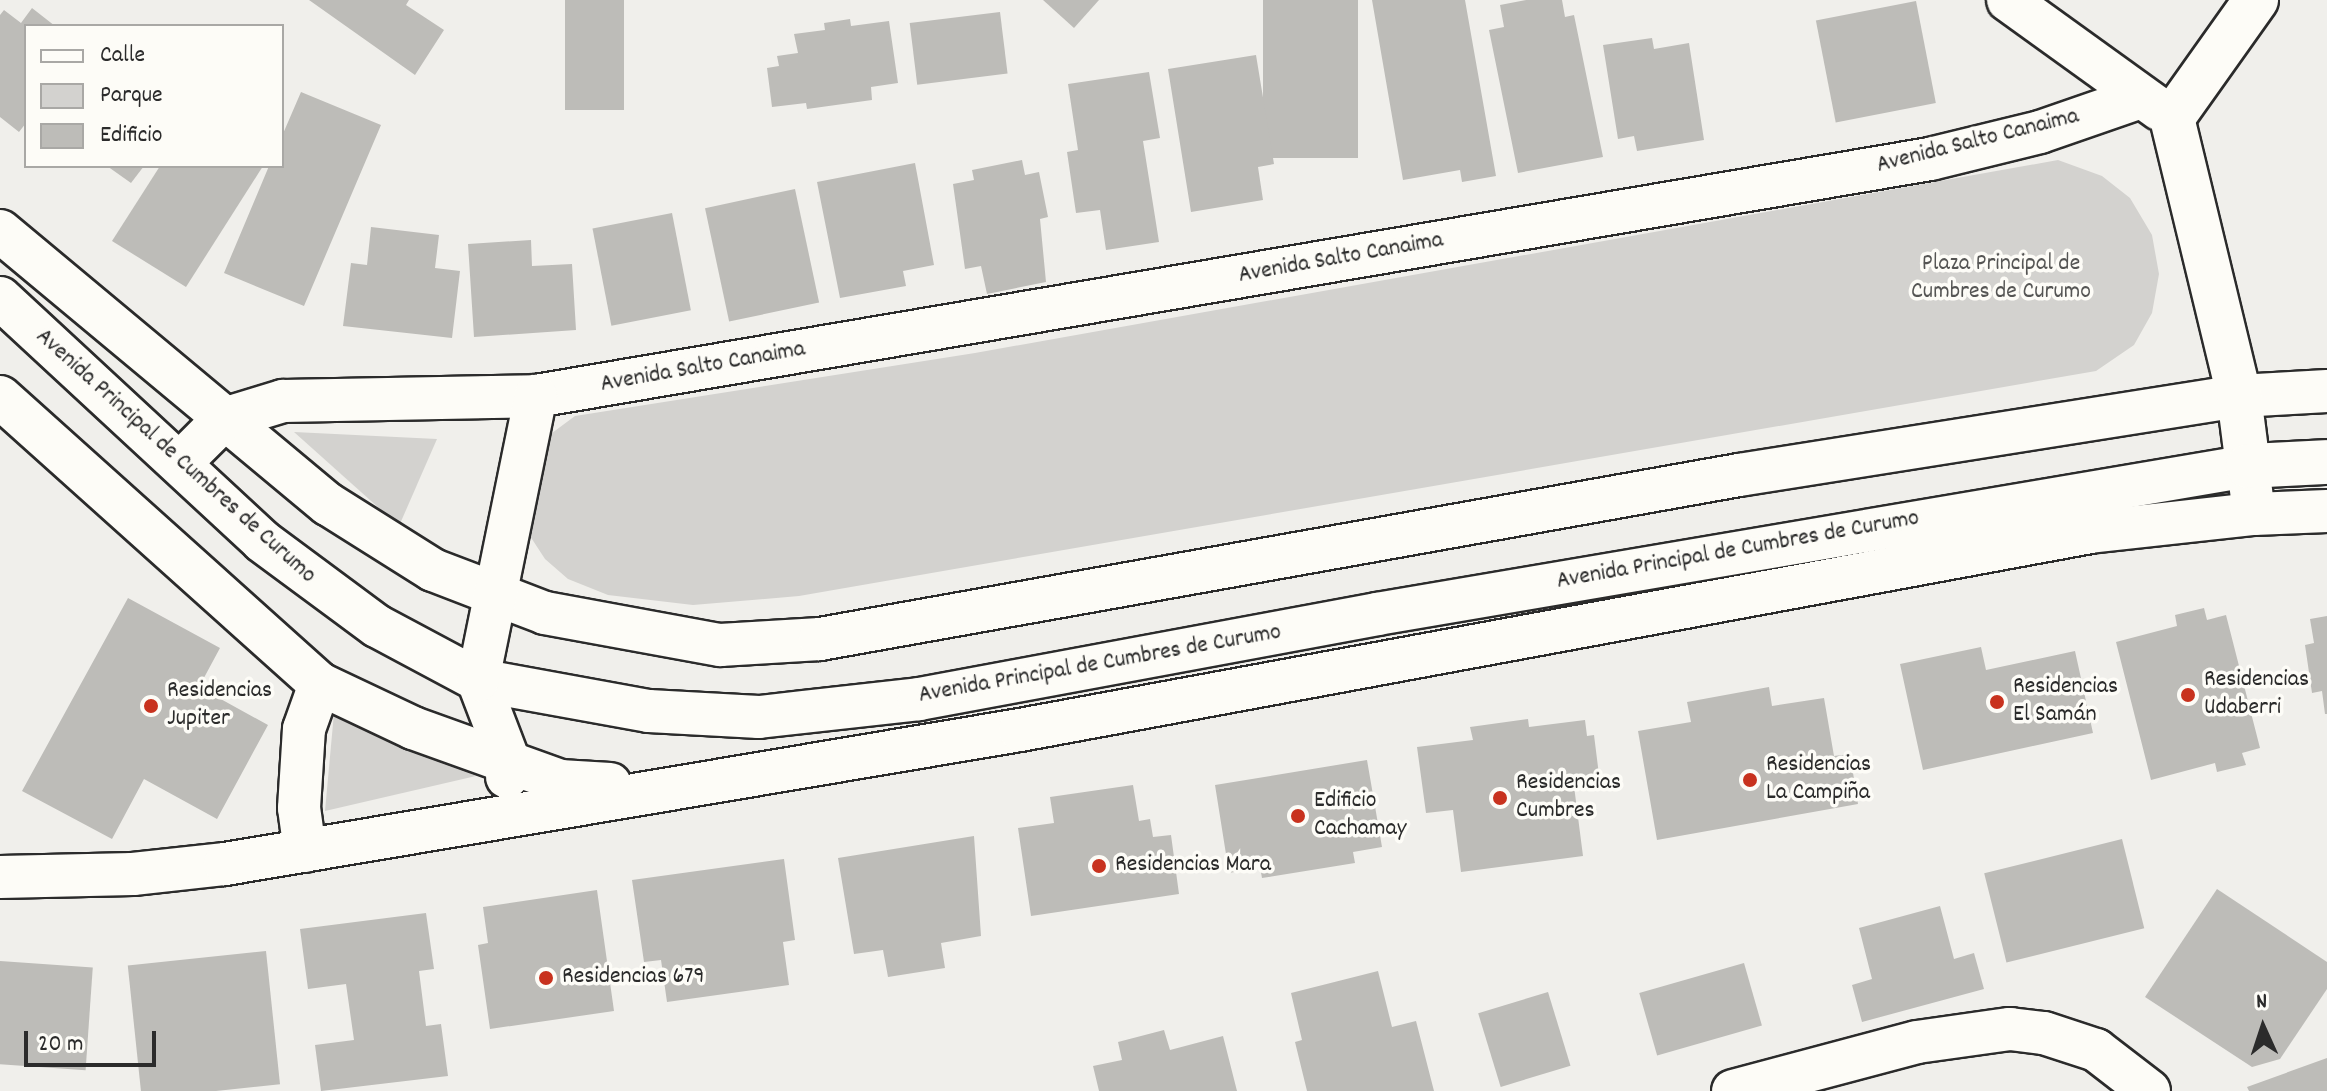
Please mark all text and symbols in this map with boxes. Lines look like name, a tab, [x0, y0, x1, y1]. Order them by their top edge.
legend	[24, 24, 284, 168]
text: Calle	[100, 39, 145, 73]
text: Parque	[100, 79, 163, 113]
street label: Avenida Salto Canaima	[1874, 103, 2082, 181]
text: Edificio	[100, 119, 162, 153]
street label: Avenida Salto Canaima	[1236, 227, 1446, 291]
park label: Plaza Principal de Cumbres de Curumo	[1911, 251, 2091, 307]
street label: Avenida Principal de Cumbres de Curumo	[29, 323, 321, 591]
street label: Avenida Salto Canaima	[598, 336, 808, 400]
street label: Avenida Principal de Cumbres de Curumo	[1555, 505, 1921, 597]
street label: Avenida Principal de Cumbres de Curumo	[917, 619, 1283, 711]
place label: Residencias Udaberri	[2204, 667, 2309, 723]
place label: Residencias El Samán	[2013, 674, 2118, 730]
place label: Residencias Jupiter	[167, 678, 272, 734]
marker: Residencias Udaberri	[2179, 686, 2197, 704]
marker: Residencias El Samán	[1988, 693, 2006, 711]
marker: Residencias Jupiter	[142, 697, 160, 715]
place label: Residencias La Campiña	[1766, 752, 1871, 808]
place label: Residencias Cumbres	[1516, 770, 1621, 826]
marker: Residencias La Campiña	[1741, 771, 1759, 789]
place label: Edificio Cachamay	[1314, 788, 1406, 844]
marker: Residencias Cumbres	[1491, 789, 1509, 807]
marker: Edificio Cachamay	[1289, 807, 1307, 825]
place label: Residencias Mara	[1115, 852, 1271, 880]
marker: Residencias Mara	[1090, 857, 1108, 875]
place label: Residencias 679	[562, 964, 704, 992]
marker: Residencias 679	[537, 969, 555, 987]
north arrow	[2223, 987, 2303, 1067]
text: N	[2255, 987, 2268, 1018]
scale bar	[28, 1015, 160, 1065]
text: 20 m	[38, 1028, 84, 1062]

